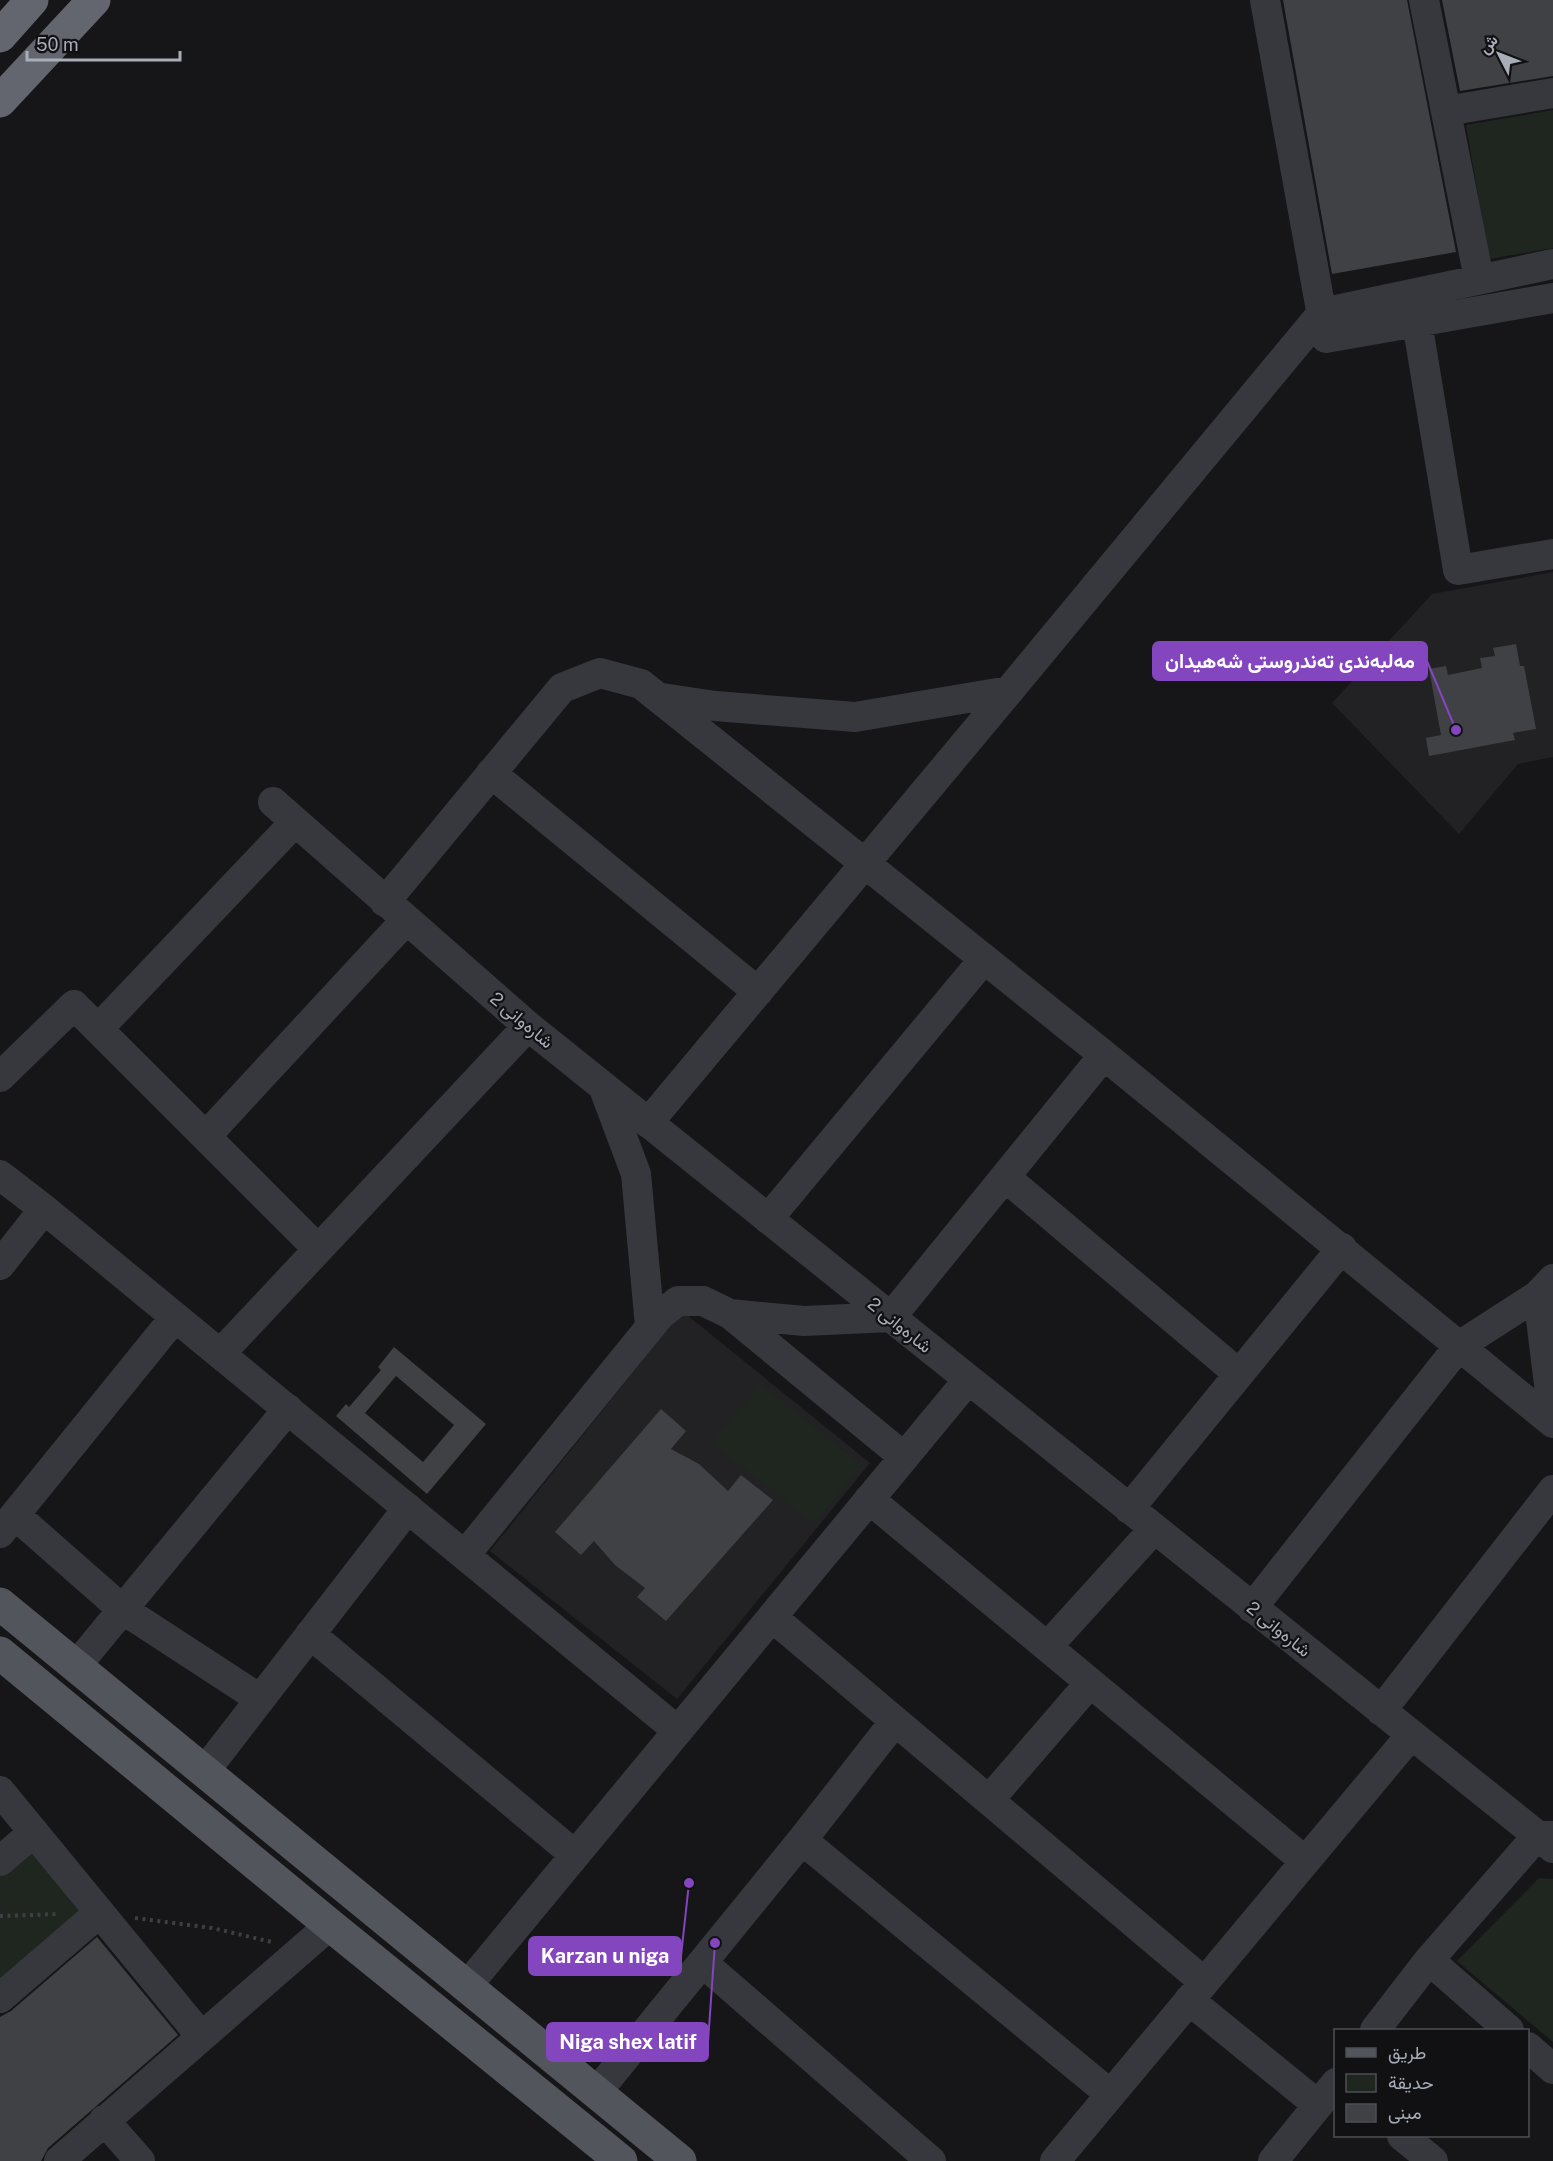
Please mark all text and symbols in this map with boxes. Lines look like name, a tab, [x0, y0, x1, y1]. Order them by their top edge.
scale bar	[27, 24, 180, 62]
north arrow	[1469, 24, 1529, 84]
text: ش	[1475, 31, 1502, 58]
text: 50 m	[36, 34, 79, 55]
callout: مەلبەندی تەندروستی شەهیدان	[1153, 642, 1427, 680]
text: مەلبەندی تەندروستی شەهیدان	[1165, 649, 1415, 674]
street label: شارەوانی 2	[485, 987, 558, 1053]
street label: شارەوانی 2	[863, 1293, 936, 1358]
street label: شارەوانی 2	[1242, 1597, 1315, 1662]
callout: Karzan u niga	[529, 1937, 681, 1975]
text: Karzan u niga	[541, 1944, 669, 1968]
callout: Niga shex latif	[547, 2023, 708, 2061]
legend	[1334, 2029, 1529, 2137]
text: Niga shex latif	[559, 2030, 697, 2054]
text: طريق	[1388, 2042, 1426, 2064]
text: حديقة	[1388, 2072, 1434, 2093]
text: مبنى	[1388, 2102, 1422, 2124]

